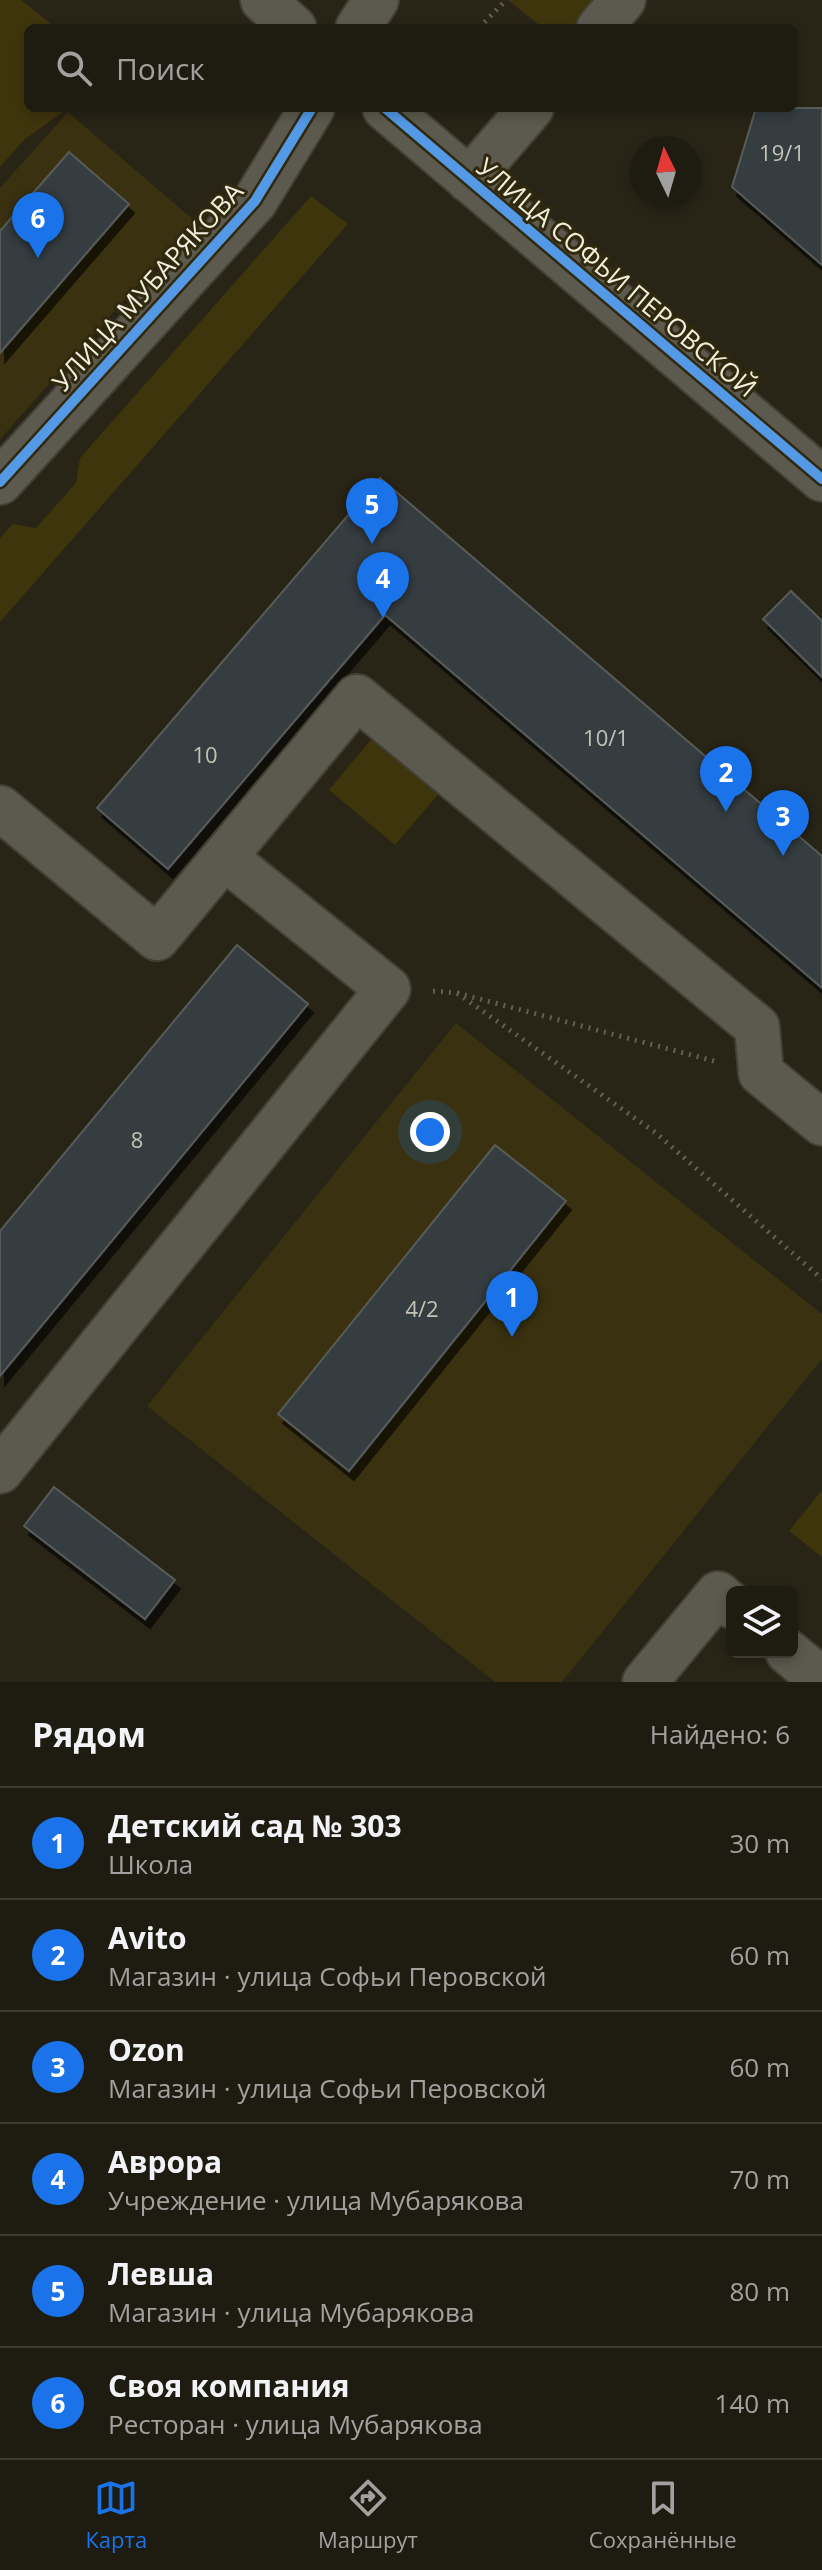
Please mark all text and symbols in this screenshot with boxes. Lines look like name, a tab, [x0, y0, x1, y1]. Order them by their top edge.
search box	[24, 24, 798, 112]
icon: search	[52, 46, 96, 90]
text: Поиск	[116, 48, 205, 89]
north arrow	[630, 136, 702, 208]
house number: 19/1	[759, 137, 805, 167]
street label: УЛИЦА СОФЬИ ПЕРОВСКОЙ	[469, 149, 765, 405]
street label: УЛИЦА МУБАРЯКОВА	[43, 173, 251, 398]
pin: 6	[12, 192, 64, 258]
pin: 5	[346, 478, 398, 544]
pin: 4	[357, 552, 409, 618]
house number: 10/1	[583, 722, 629, 752]
house number: 10	[192, 739, 218, 769]
pin: 2	[700, 746, 752, 812]
pin: 3	[757, 790, 809, 856]
your location	[410, 1112, 450, 1152]
house number: 8	[131, 1124, 143, 1154]
pin: 1	[486, 1271, 538, 1337]
house number: 4/2	[405, 1293, 439, 1323]
map controls	[726, 1586, 798, 1658]
button: layers	[726, 1586, 798, 1658]
text: Рядом	[32, 1711, 146, 1757]
text: Найдено: 6	[650, 1716, 790, 1752]
text: Детский сад № 303	[108, 1805, 402, 1846]
text: 1	[51, 1825, 65, 1861]
text: 30 m	[729, 1825, 790, 1861]
text: Школа	[108, 1846, 193, 1882]
text: Avito	[108, 1917, 187, 1958]
text: 2	[51, 1937, 65, 1973]
text: 60 m	[729, 1937, 790, 1973]
text: Магазин · улица Софьи Перовской	[108, 1958, 547, 1994]
text: Ozon	[108, 2029, 185, 2070]
text: 3	[51, 2049, 65, 2085]
text: 60 m	[729, 2049, 790, 2085]
text: Магазин · улица Софьи Перовской	[108, 2070, 547, 2106]
text: Аврора	[108, 2141, 222, 2182]
text: 4	[51, 2161, 65, 2197]
text: 70 m	[729, 2161, 790, 2197]
text: Учреждение · улица Мубарякова	[108, 2182, 524, 2218]
text: Левша	[108, 2253, 214, 2294]
text: 5	[51, 2273, 65, 2309]
text: 80 m	[729, 2273, 790, 2309]
text: Магазин · улица Мубарякова	[108, 2294, 474, 2330]
text: Своя компания	[108, 2365, 350, 2406]
text: 6	[51, 2385, 65, 2421]
text: 140 m	[715, 2385, 790, 2421]
text: Ресторан · улица Мубарякова	[108, 2406, 483, 2442]
tab: Карта	[85, 2476, 147, 2554]
tab: Маршрут	[318, 2476, 418, 2554]
tab: Сохранённые	[589, 2476, 737, 2554]

